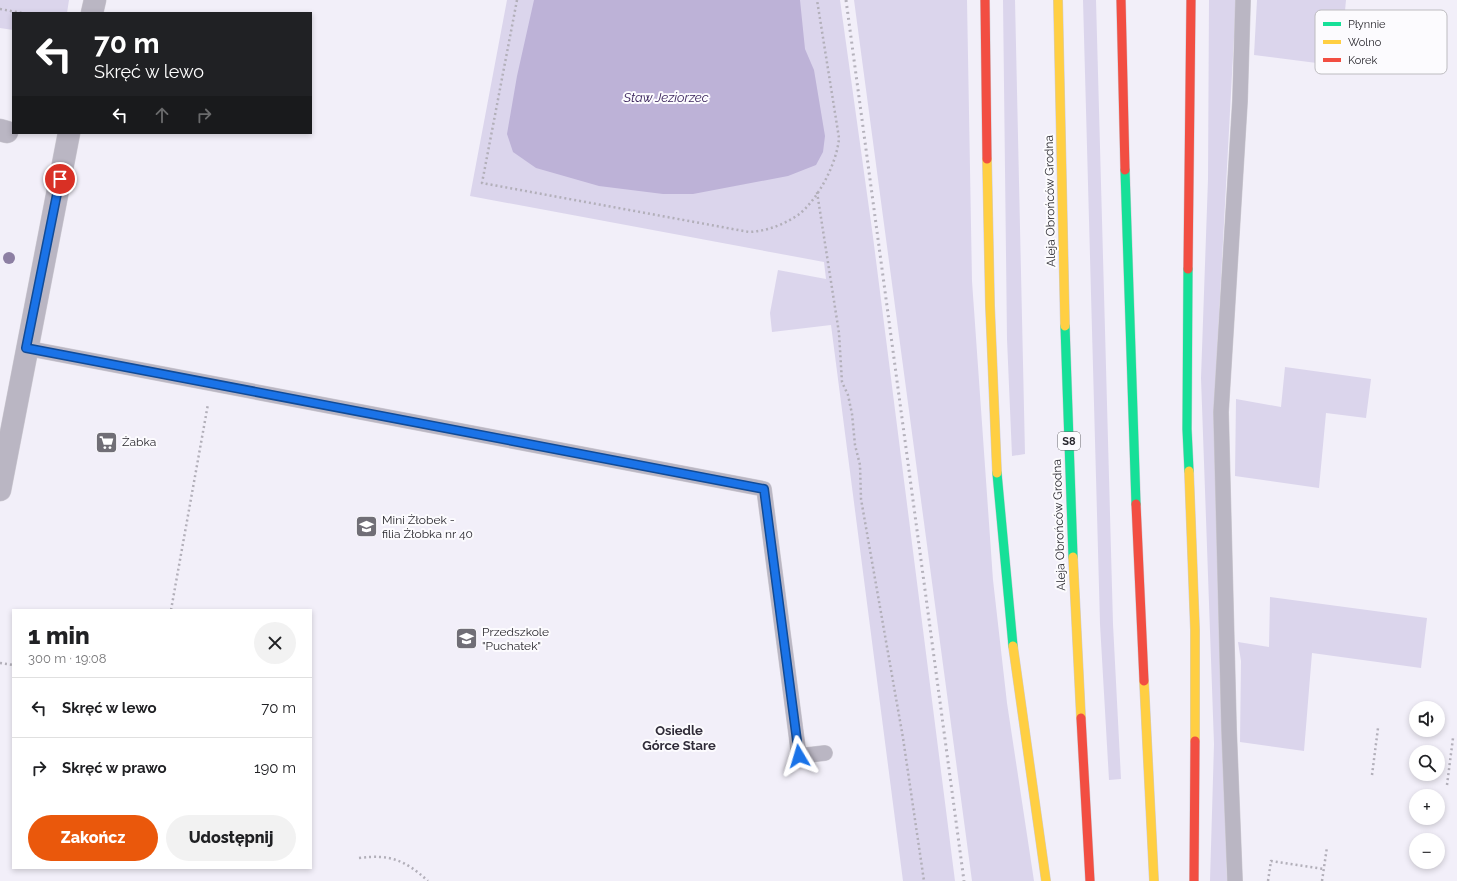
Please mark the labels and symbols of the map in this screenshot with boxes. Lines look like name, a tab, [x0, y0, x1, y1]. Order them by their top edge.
legend	[1315, 10, 1447, 74]
text: Płynnie	[1348, 18, 1386, 31]
text: Wolno	[1348, 36, 1382, 49]
text: Korek	[1348, 54, 1377, 67]
water label: Staw Jeziorzec	[622, 90, 709, 105]
street label: Aleja Obrońców Grodna	[1042, 135, 1058, 267]
pin	[43, 162, 77, 196]
supermarket icon: Żabka	[94, 429, 120, 455]
road number: S8	[1058, 432, 1080, 450]
place label: Żabka	[122, 435, 156, 449]
street label: Aleja Obrońców Grodna	[1050, 459, 1068, 591]
place label: Mini Żłobek - filia Żłobka nr 40	[382, 513, 473, 541]
school or university icon: Mini Żłobek - filia Żłobka nr 40	[354, 514, 380, 540]
place label: Przedszkole "Puchatek"	[482, 625, 549, 653]
school or university icon: Przedszkole "Puchatek"	[453, 626, 479, 652]
district label: Osiedle Górce Stare	[642, 723, 716, 753]
position arrow	[778, 735, 820, 777]

